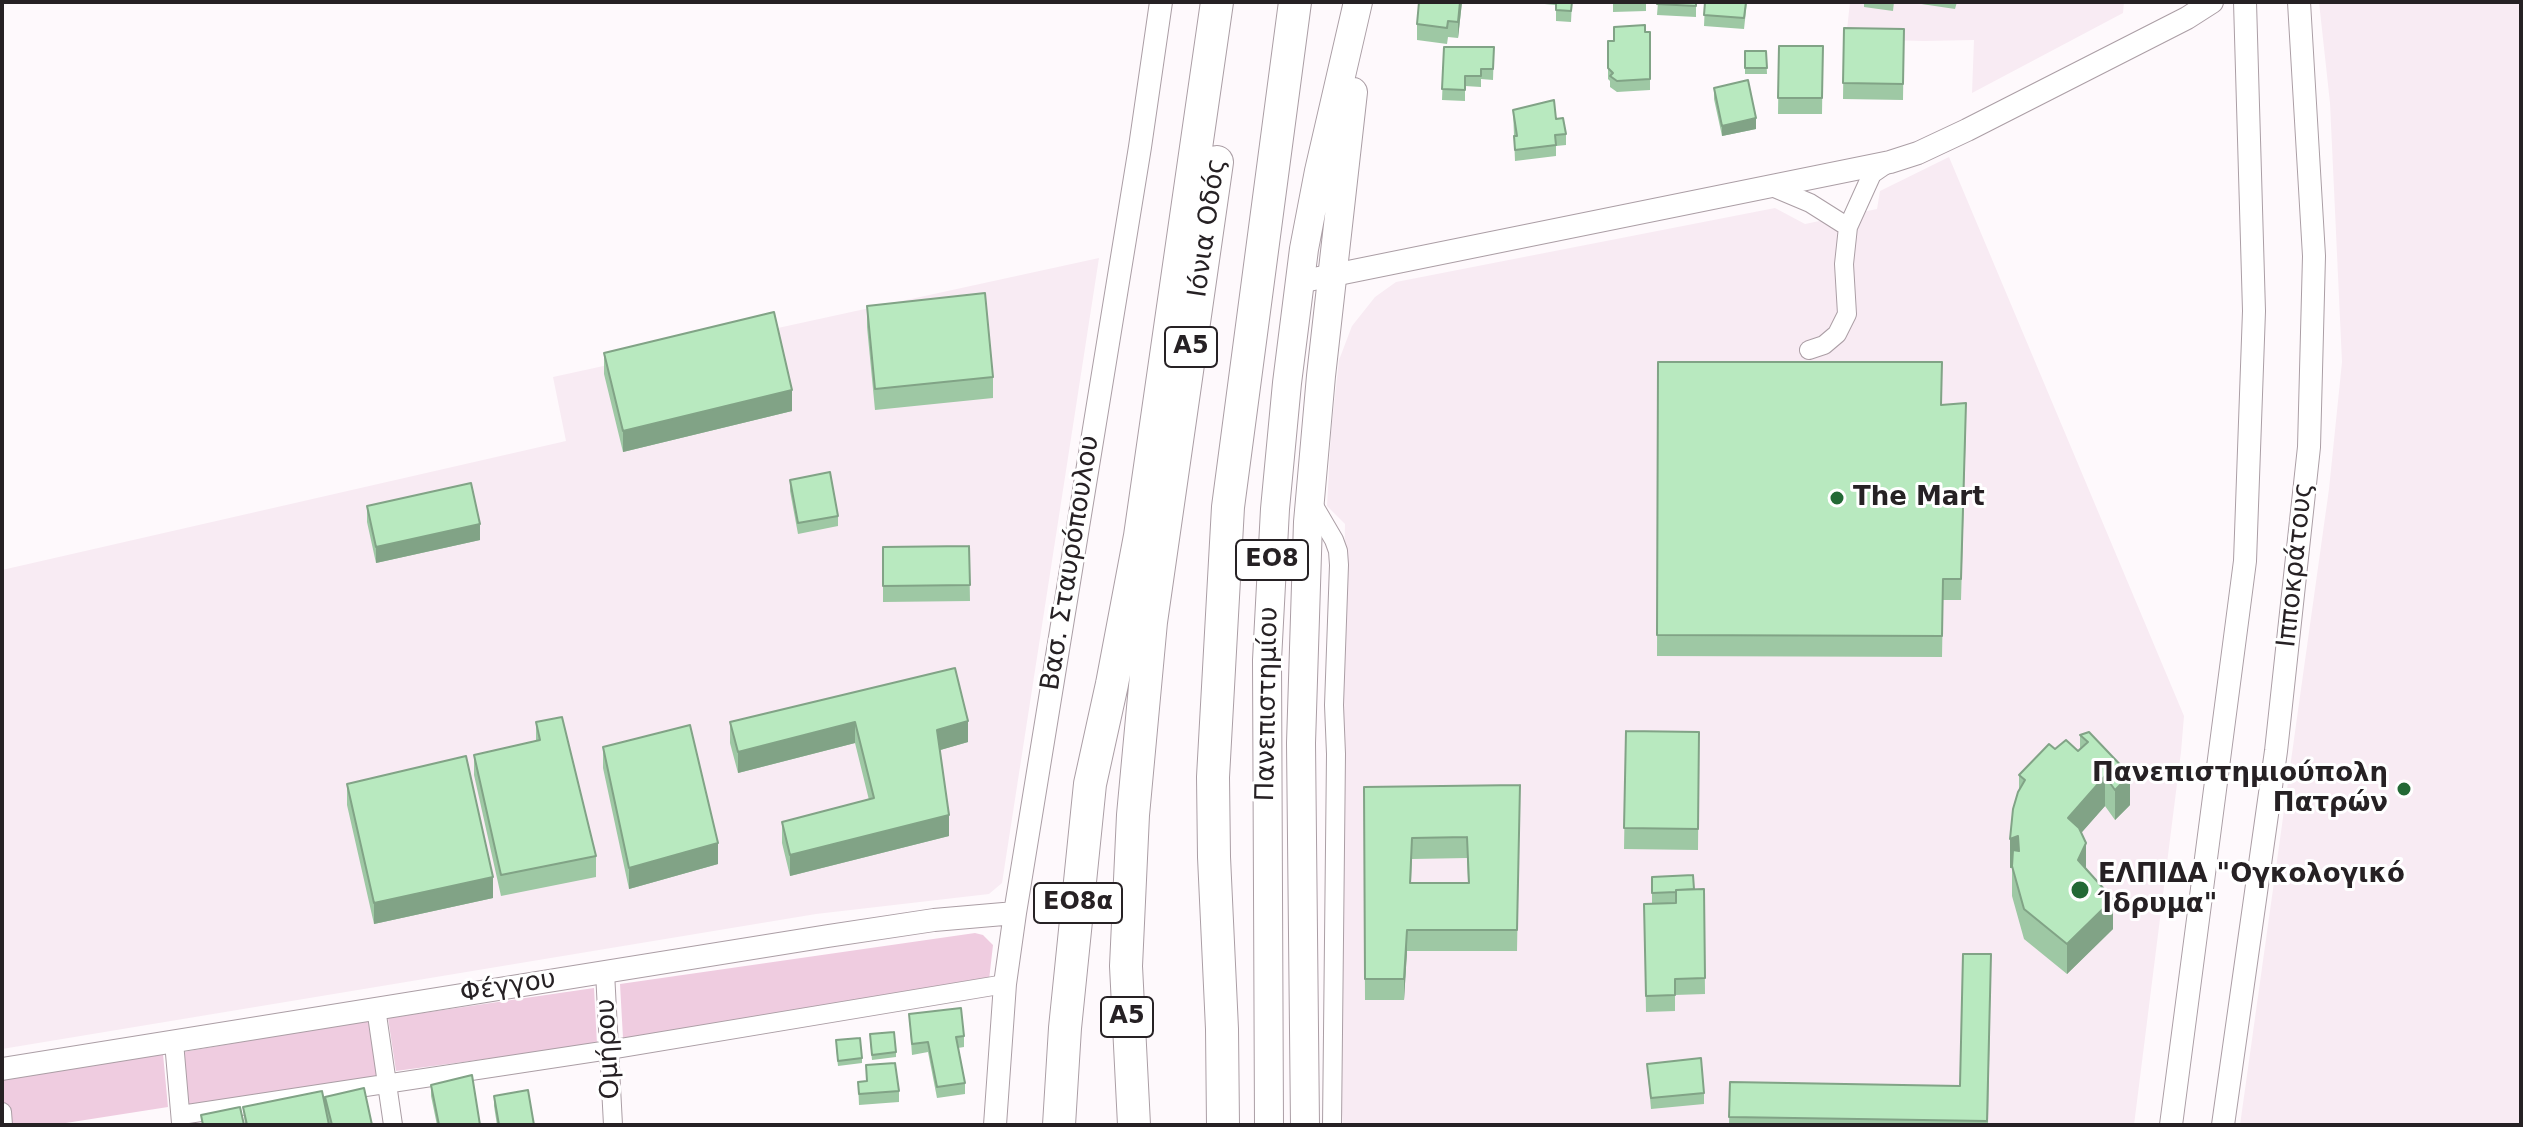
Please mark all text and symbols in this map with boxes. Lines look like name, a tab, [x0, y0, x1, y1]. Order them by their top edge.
street label: Ιόνια Οδός	[1183, 157, 1233, 299]
road number: Α5	[1165, 327, 1217, 367]
street label: Βασ. Σταυρόπουλου	[1035, 433, 1107, 693]
street label: Ιπποκράτους	[2272, 481, 2320, 649]
place label: The Mart	[1853, 482, 1985, 514]
marker: The Mart	[1828, 489, 1846, 507]
road number: ΕΟ8	[1236, 540, 1308, 580]
street label: Πανεπιστημίου	[1251, 606, 1285, 802]
place label: Πανεπιστημιούπολη Πατρών	[2092, 758, 2388, 820]
marker: Πανεπιστημιούπολη Πατρών	[2395, 780, 2413, 798]
place label: ΕΛΠΙΔΑ "Ογκολογικό Ίδρυμα"	[2098, 859, 2405, 920]
marker: ΕΛΠΙΔΑ "Ογκολογικό Ίδρυμα"	[2069, 879, 2091, 901]
road number: ΕΟ8α	[1034, 883, 1122, 923]
street label: Φέγγου	[458, 964, 558, 1010]
road number: Α5	[1101, 997, 1153, 1037]
street label: Ομήρου	[591, 998, 627, 1100]

